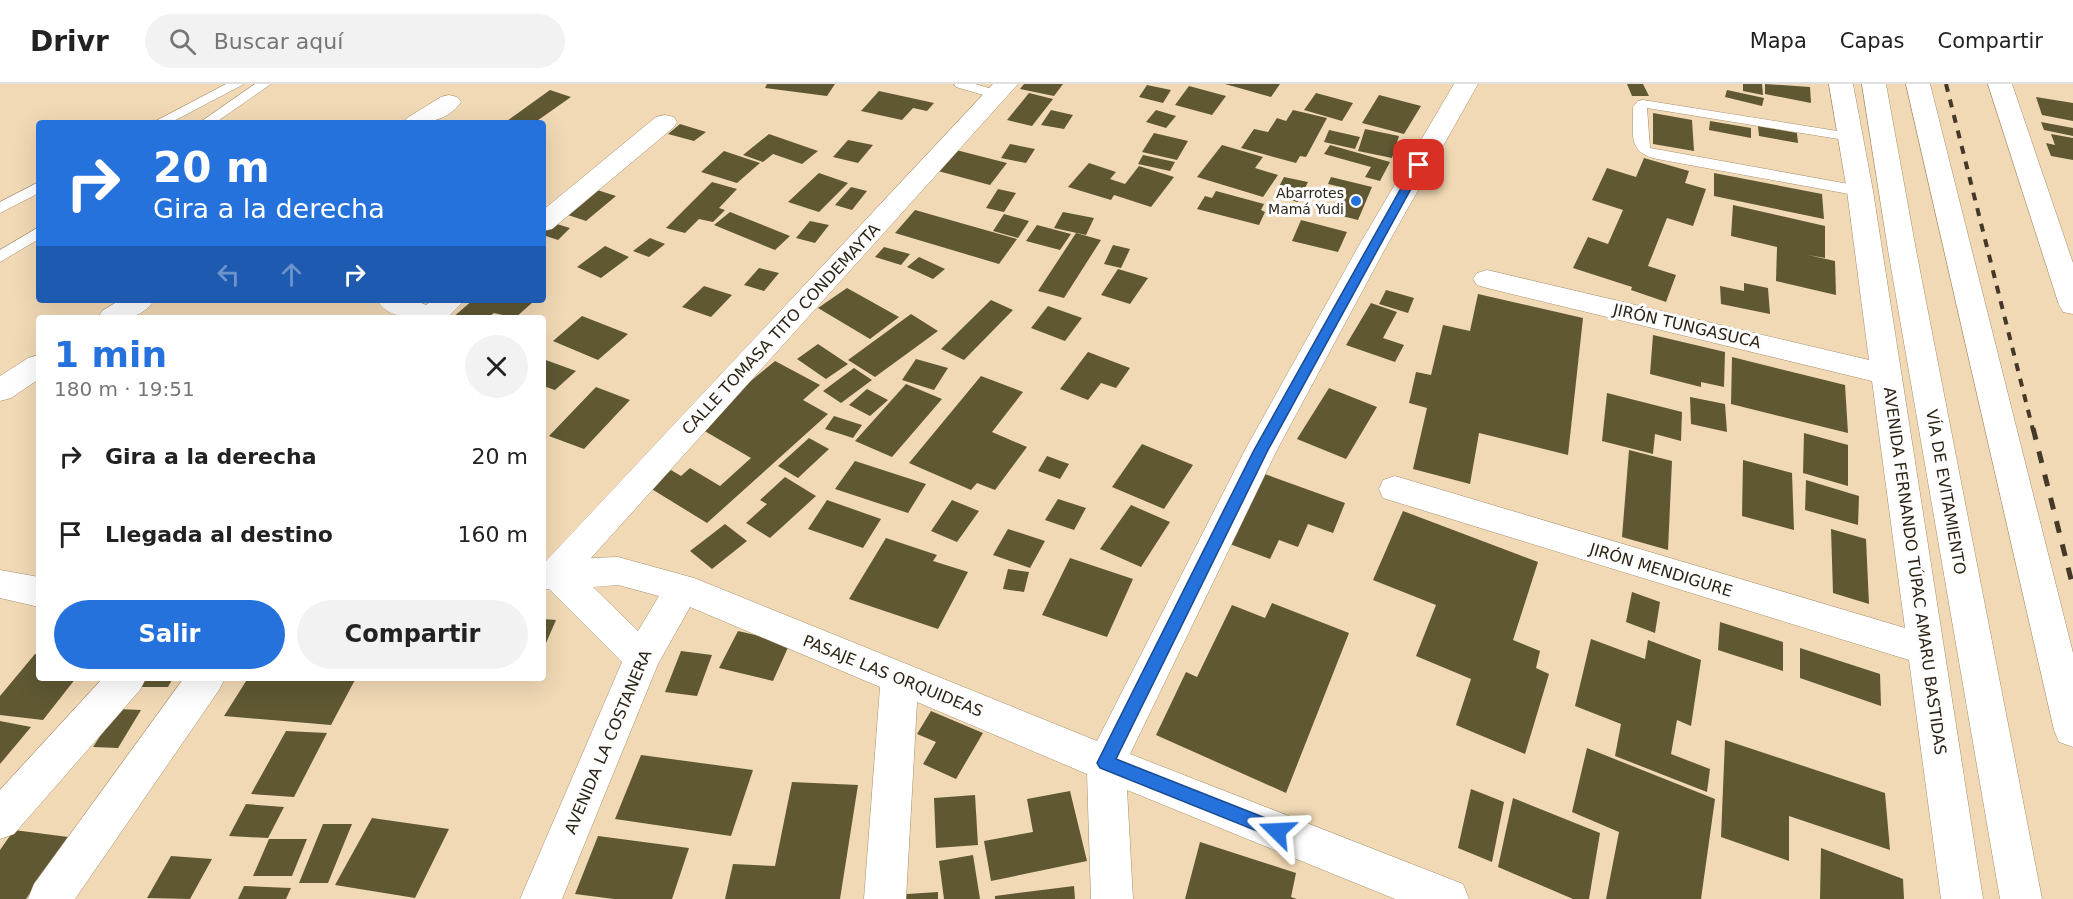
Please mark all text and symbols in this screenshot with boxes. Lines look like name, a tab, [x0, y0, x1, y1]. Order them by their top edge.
search box	[145, 14, 565, 68]
text: Drivr	[30, 25, 109, 58]
icon: search	[166, 25, 199, 58]
text: Buscar aquí	[214, 29, 343, 54]
text: Mapa	[1750, 29, 1807, 53]
text: Capas	[1840, 29, 1904, 53]
text: Compartir	[1937, 29, 2043, 53]
pin	[1393, 139, 1444, 190]
text: 20 m	[153, 143, 270, 192]
icon: right	[54, 144, 132, 222]
icon: arrive	[1402, 148, 1435, 181]
place label: Abarrotes Mamá Yudi	[1268, 185, 1344, 217]
text: Gira a la derecha	[153, 193, 385, 224]
marker: Abarrotes Mamá Yudi	[1349, 194, 1363, 208]
street label: CALLE TOMASA TITO CONDEMAYTA	[678, 220, 884, 438]
icon: left	[212, 258, 245, 291]
icon: ahead	[275, 258, 308, 291]
icon: right	[338, 258, 371, 291]
street label: JIRÓN TUNGASUCA	[1610, 300, 1763, 352]
text: 1 min	[54, 334, 167, 375]
button: close	[465, 335, 528, 398]
text: 180 m · 19:51	[54, 377, 195, 401]
street label: AVENIDA FERNANDO TÚPAC AMARU BASTIDAS	[1880, 386, 1950, 756]
street label: VÍA DE EVITAMIENTO	[1922, 408, 1970, 576]
icon: right	[54, 440, 87, 473]
text: Gira a la derecha	[105, 444, 317, 469]
text: 20 m	[472, 444, 528, 469]
icon: arrive	[54, 518, 87, 551]
text: Llegada al destino	[105, 522, 333, 547]
text: 160 m	[458, 522, 528, 547]
street label: JIRÓN MENDIGURE	[1586, 539, 1735, 601]
button: Salir	[54, 600, 285, 669]
button: Compartir	[297, 600, 528, 669]
street label: PASAJE LAS ORQUIDEAS	[800, 631, 986, 721]
street label: AVENIDA LA COSTANERA	[561, 647, 655, 837]
position arrow	[1245, 799, 1309, 863]

